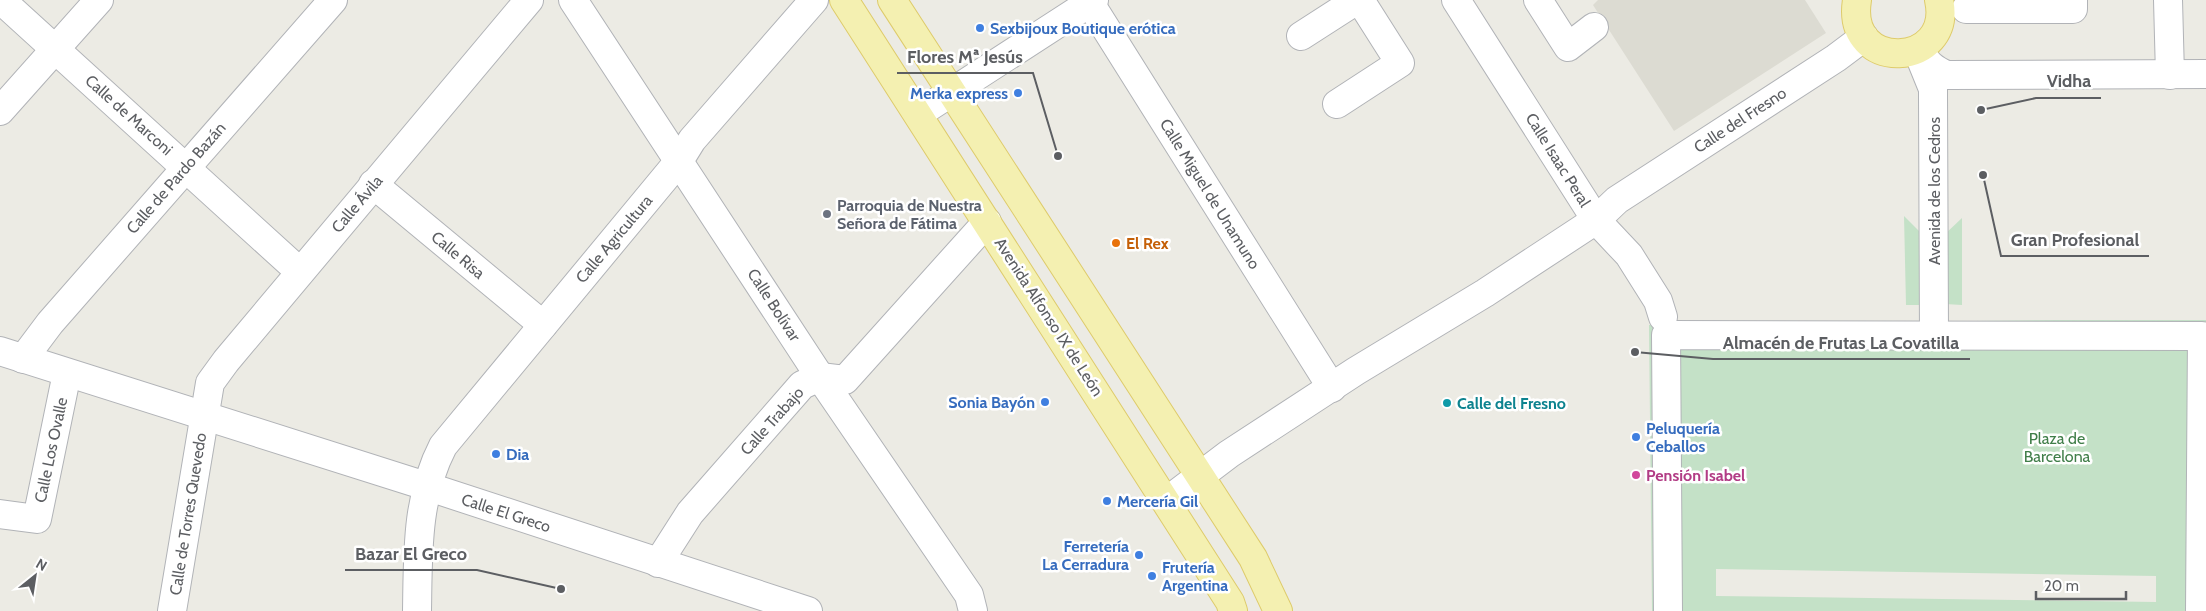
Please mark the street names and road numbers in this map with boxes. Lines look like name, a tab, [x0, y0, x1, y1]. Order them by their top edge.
street label: Calle de Marconi	[81, 71, 177, 159]
street label: Calle del Fresno	[1690, 83, 1790, 157]
street label: Calle Isaac Peral	[1522, 110, 1595, 211]
street label: Calle Miguel de Unamuno	[1156, 115, 1264, 273]
street label: Avenida de los Cedros	[1925, 117, 1944, 265]
street label: Calle de Pardo Bazán	[122, 118, 230, 238]
street label: Calle Ávila	[328, 171, 387, 236]
street label: Calle Agricultura	[572, 191, 656, 287]
street label: Calle Risa	[427, 227, 489, 283]
street label: Avenida Alfonso IX de León	[991, 234, 1107, 400]
street label: Calle Bolívar	[743, 265, 805, 346]
street label: Calle Trabajo	[736, 383, 808, 459]
street label: Calle Los Ovalle	[31, 396, 71, 504]
street label: Calle de Torres Quevedo	[166, 431, 210, 597]
street label: Calle El Greco	[459, 490, 553, 536]

